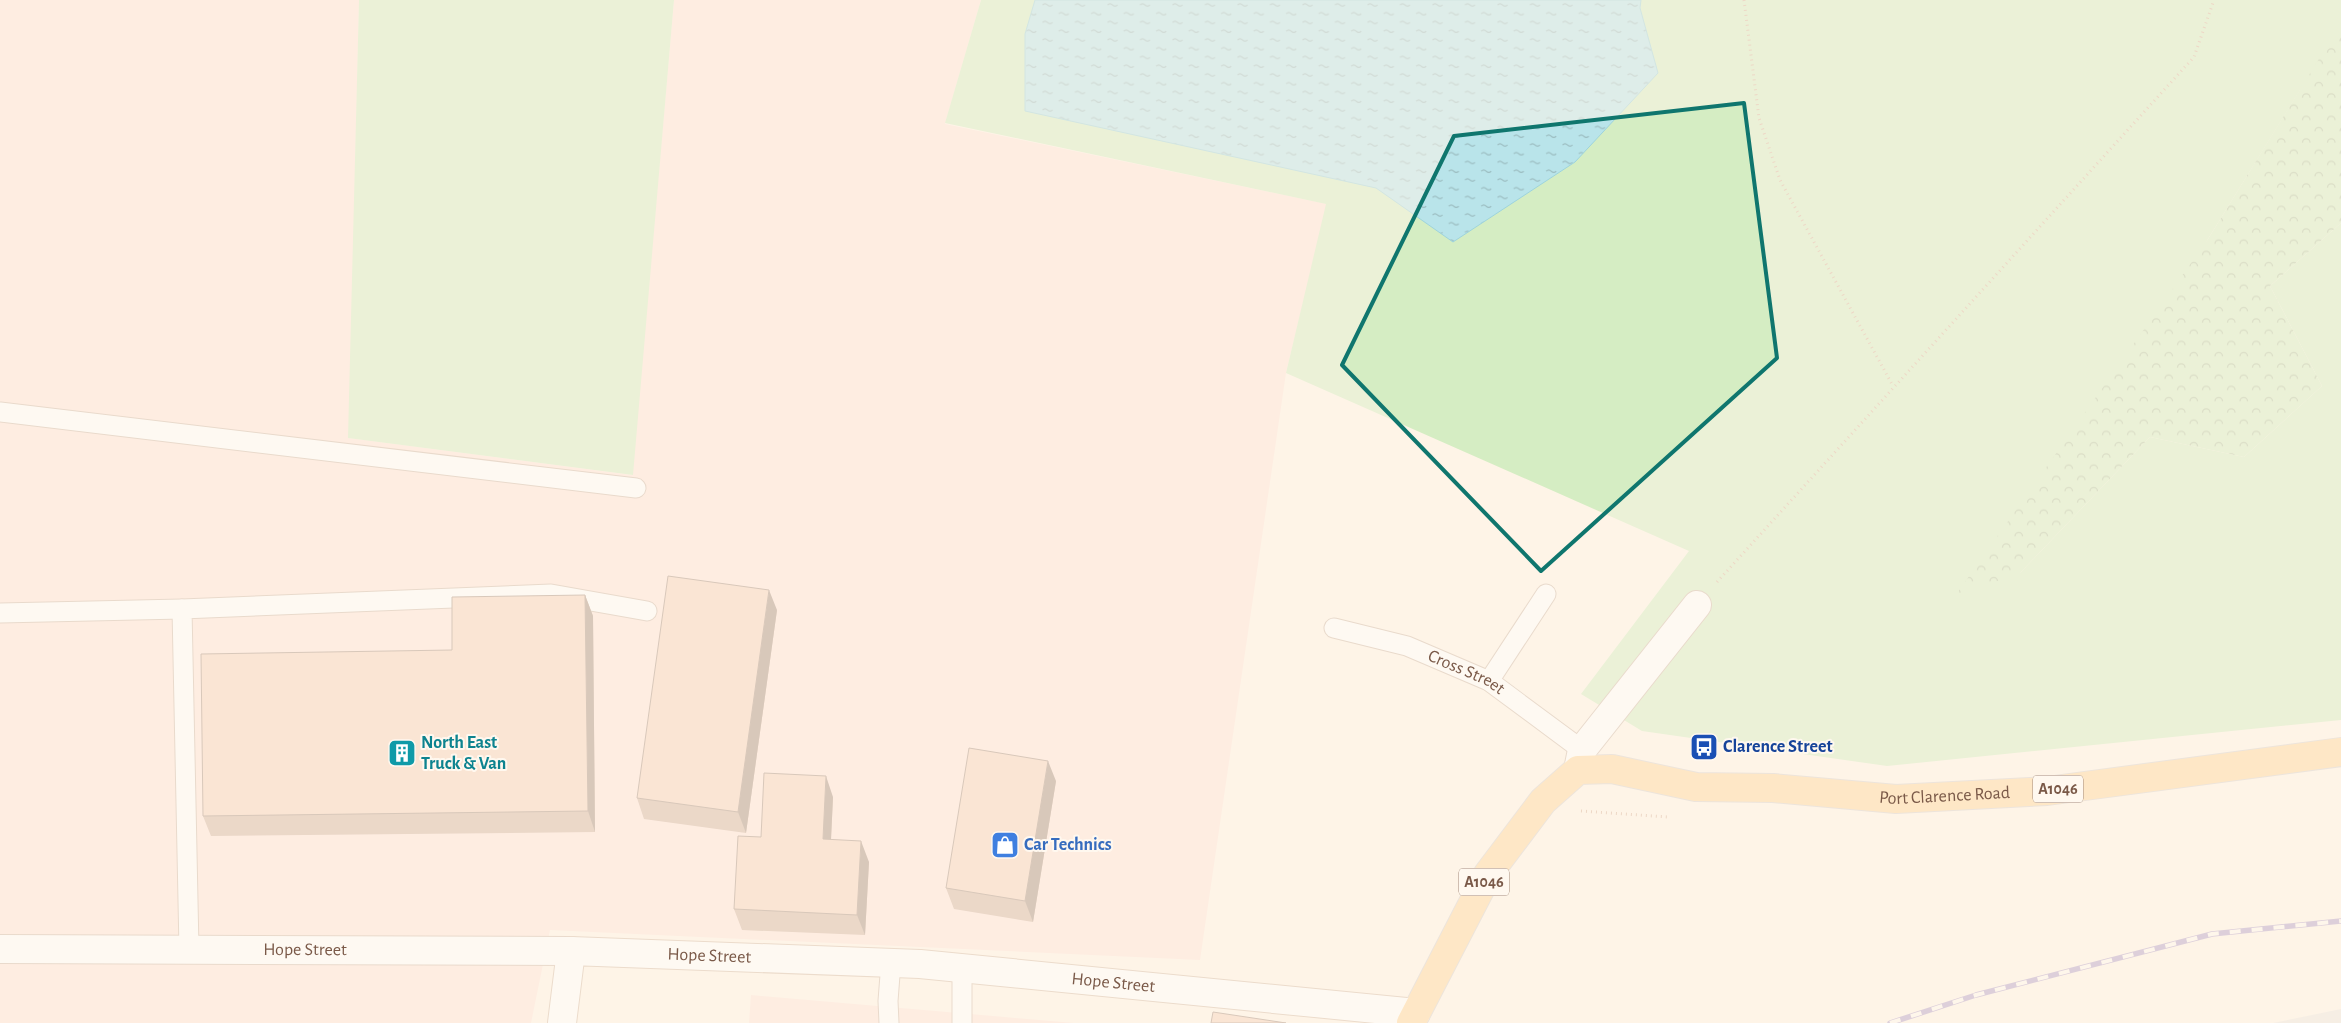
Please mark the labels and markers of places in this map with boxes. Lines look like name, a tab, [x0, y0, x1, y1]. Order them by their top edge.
bus stop icon: Clarence Street	[1689, 732, 1719, 762]
place label: North East Truck & Van	[421, 734, 506, 773]
building icon: North East Truck & Van	[387, 738, 417, 768]
place label: Clarence Street	[1723, 738, 1832, 756]
shop icon: Car Technics	[990, 830, 1020, 860]
place label: Car Technics	[1024, 836, 1112, 854]

